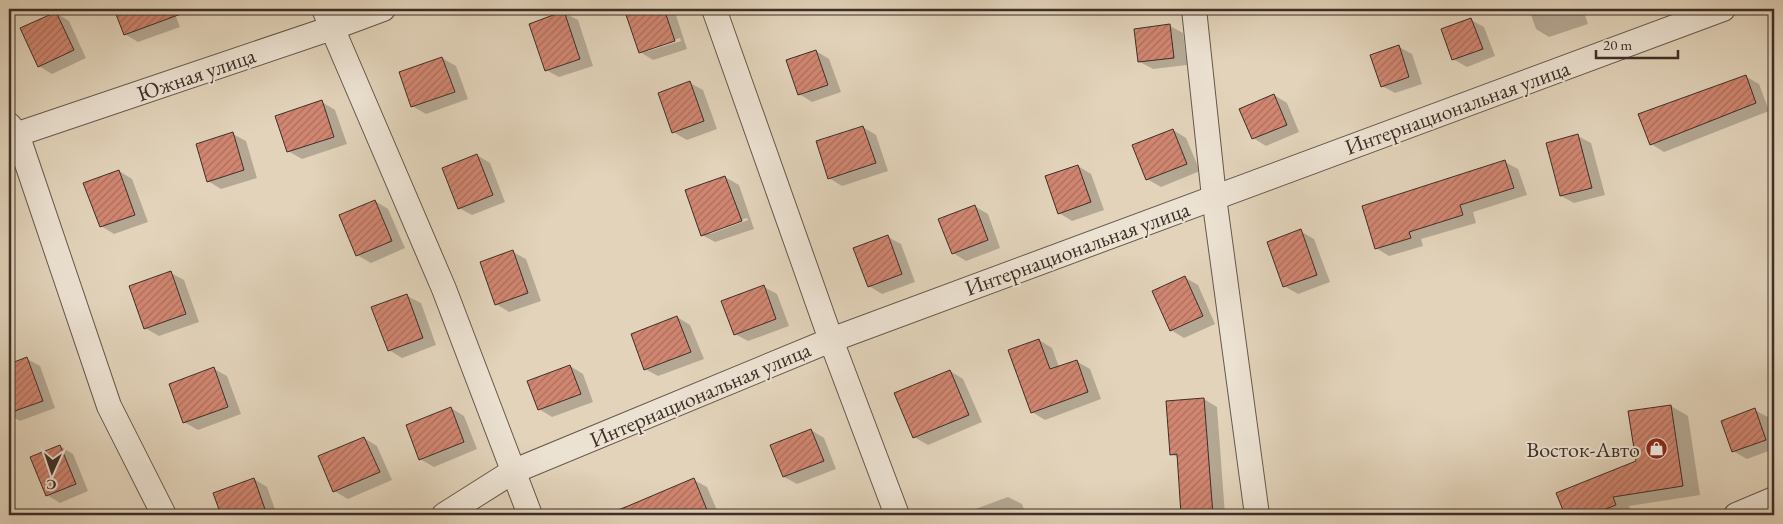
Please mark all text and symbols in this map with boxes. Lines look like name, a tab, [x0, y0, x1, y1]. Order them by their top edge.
scale bar	[1596, 28, 1678, 60]
text: 20 m	[1603, 35, 1632, 54]
street label: Южная улица	[133, 41, 260, 108]
street label: Интернациональная улица	[1341, 53, 1574, 162]
street label: Интернациональная улица	[961, 194, 1194, 303]
street label: Интернациональная улица	[585, 335, 815, 454]
place label: Восток-Авто	[1526, 435, 1640, 464]
shop icon: Восток-Авто	[1644, 437, 1668, 461]
north arrow	[28, 446, 78, 496]
text: С	[46, 476, 57, 494]

